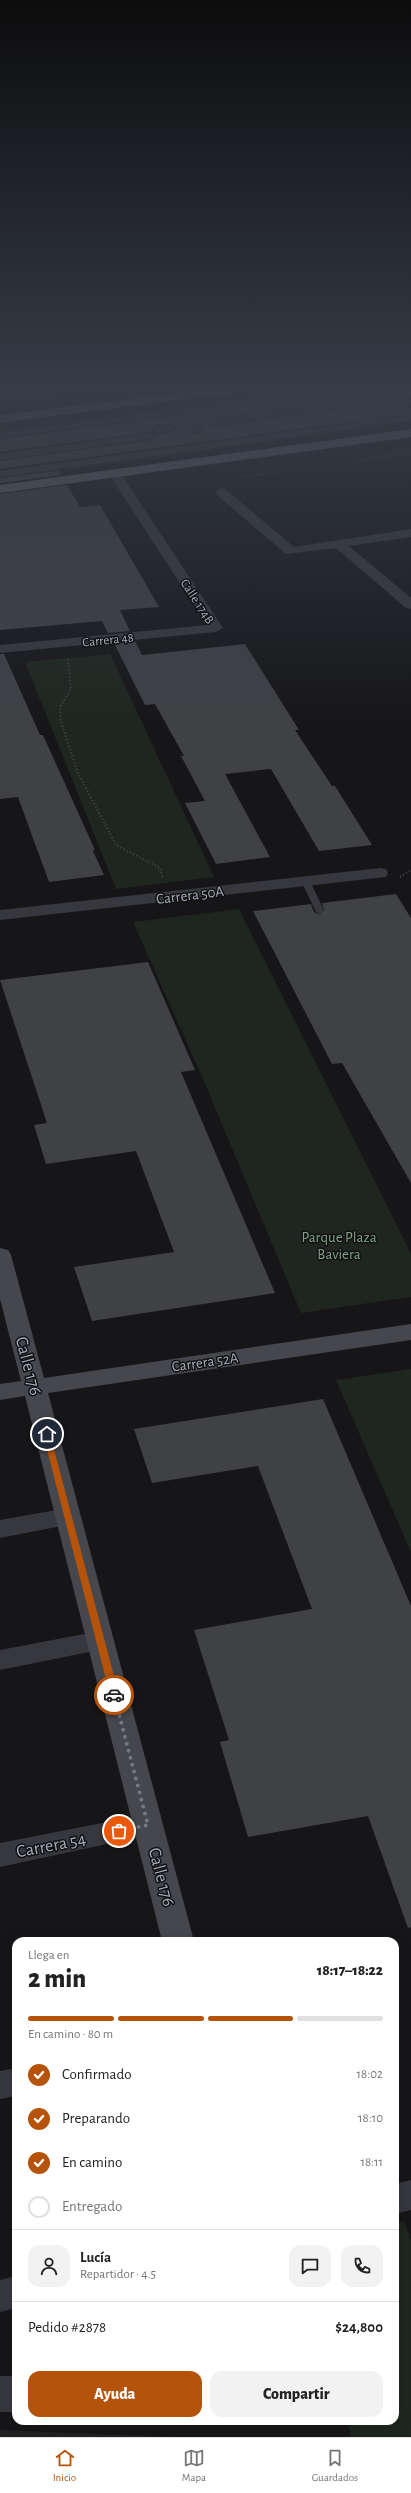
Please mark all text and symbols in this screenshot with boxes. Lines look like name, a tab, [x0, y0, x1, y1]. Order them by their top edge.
street label: Calle 174B	[178, 577, 216, 627]
street label: Carrera 48	[82, 631, 135, 650]
street label: Carrera 50A	[155, 884, 225, 907]
park label: Parque Plaza Baviera	[301, 1230, 377, 1262]
street label: Calle 176	[12, 1335, 44, 1398]
street label: Carrera 52A	[171, 1350, 240, 1375]
pin	[30, 1417, 64, 1451]
icon: home	[36, 1423, 58, 1445]
courier	[94, 1675, 134, 1715]
icon: car	[103, 1684, 125, 1706]
pin	[102, 1814, 136, 1848]
icon: bag	[108, 1820, 130, 1842]
street label: Carrera 54	[15, 1830, 88, 1862]
street label: Calle 176	[145, 1846, 177, 1909]
text: Llega en	[28, 1949, 70, 1962]
text: 18:17–18:22	[317, 1963, 383, 1978]
text: 2 min	[28, 1966, 86, 1992]
text: En camino · 80 m	[28, 2028, 113, 2041]
icon: check	[28, 2064, 50, 2086]
text: Confirmado	[62, 2067, 132, 2082]
text: 18:02	[357, 2068, 383, 2081]
icon: check	[28, 2108, 50, 2130]
text: Preparando	[62, 2111, 130, 2126]
text: 18:10	[358, 2112, 383, 2125]
icon: check	[28, 2152, 50, 2174]
text: En camino	[62, 2155, 122, 2170]
text: 18:11	[360, 2156, 383, 2169]
text: Entregado	[62, 2199, 122, 2214]
button: person	[28, 2245, 70, 2287]
button: chat	[289, 2245, 331, 2287]
button: phone	[341, 2245, 383, 2287]
text: Lucía	[80, 2250, 111, 2265]
text: Repartidor · 4.5	[80, 2268, 156, 2281]
text: Pedido #2878	[28, 2320, 106, 2335]
text: $24,800	[335, 2320, 383, 2335]
button: Ayuda	[28, 2371, 202, 2417]
button: Compartir	[210, 2371, 383, 2417]
tab: Inicio	[53, 2447, 76, 2484]
tab: Mapa	[182, 2447, 206, 2484]
tab: Guardados	[312, 2447, 358, 2484]

